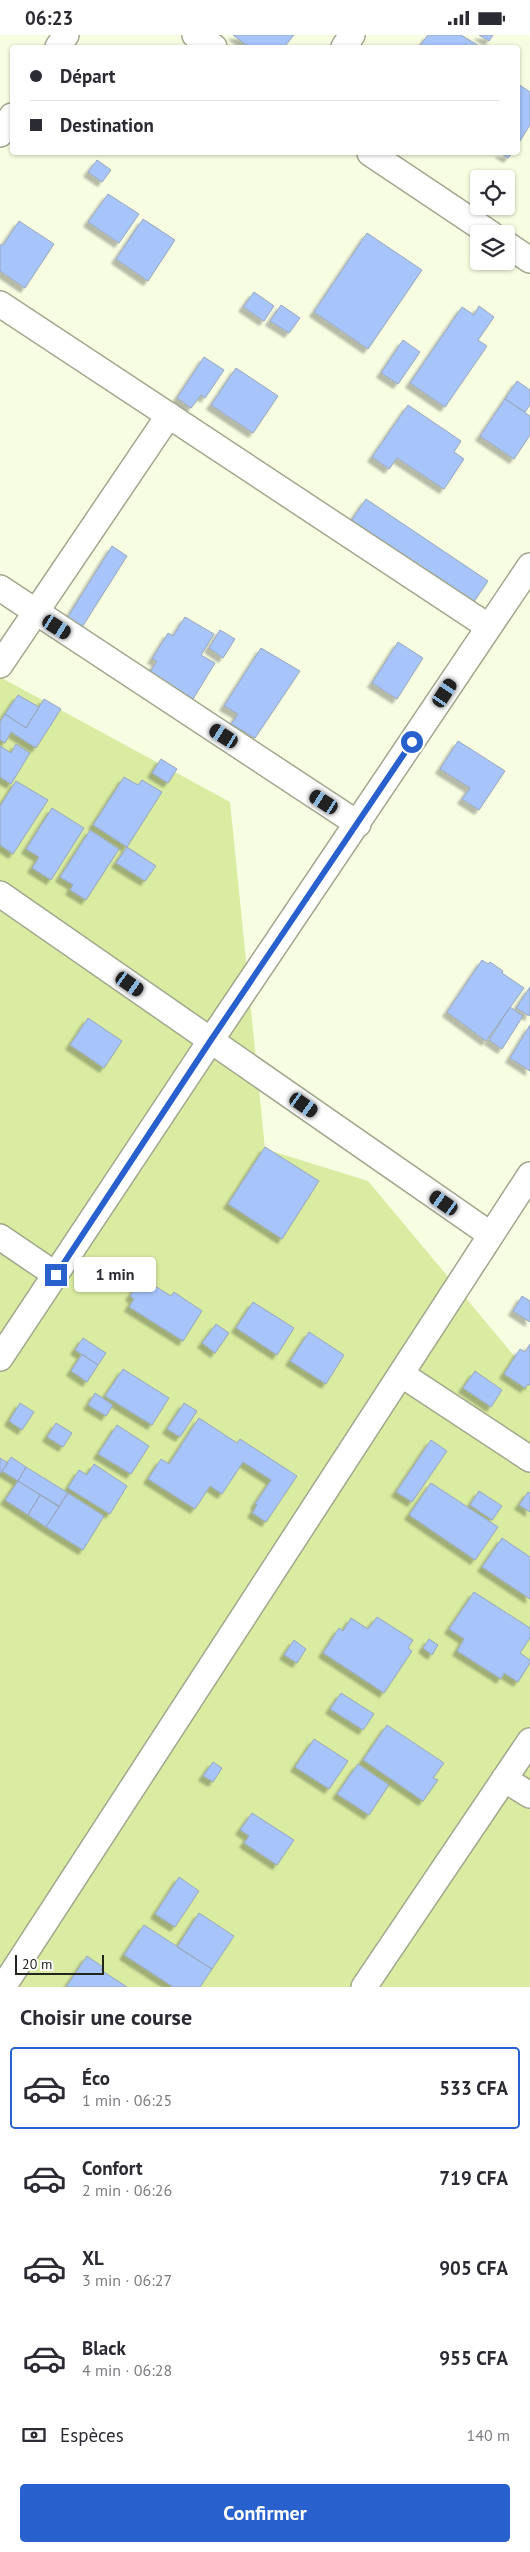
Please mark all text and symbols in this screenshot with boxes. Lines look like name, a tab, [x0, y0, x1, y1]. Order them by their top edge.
text: 06:23	[25, 6, 73, 30]
text: Départ	[60, 64, 116, 88]
text: Destination	[60, 113, 154, 137]
map controls	[470, 170, 515, 270]
button: locate	[470, 170, 515, 215]
button: layers	[470, 225, 515, 270]
car	[40, 613, 73, 641]
car	[430, 676, 459, 710]
car	[207, 722, 240, 750]
route start	[401, 731, 423, 753]
car	[307, 788, 340, 816]
car	[113, 969, 146, 999]
car	[287, 1090, 320, 1120]
car	[427, 1188, 460, 1218]
callout: 1 min	[74, 1257, 156, 1293]
route end	[45, 1264, 67, 1286]
text: 1 min	[95, 1264, 135, 1284]
scale bar	[15, 1952, 104, 1975]
text: 20 m	[22, 1955, 52, 1973]
text: Choisir une course	[20, 2003, 192, 2031]
icon: car	[22, 2066, 67, 2111]
text: Éco	[82, 2066, 110, 2090]
text: 533 CFA	[439, 2076, 508, 2100]
text: 1 min · 06:25	[82, 2090, 172, 2110]
icon: car	[22, 2156, 67, 2201]
text: Confort	[82, 2156, 143, 2180]
text: 719 CFA	[439, 2166, 508, 2190]
text: 2 min · 06:26	[82, 2180, 172, 2200]
icon: car	[22, 2246, 67, 2291]
text: XL	[82, 2246, 104, 2270]
text: 905 CFA	[439, 2256, 508, 2280]
text: 3 min · 06:27	[82, 2270, 172, 2290]
icon: car	[22, 2336, 67, 2381]
text: Black	[82, 2336, 126, 2360]
text: 955 CFA	[439, 2346, 508, 2370]
text: 4 min · 06:28	[82, 2360, 172, 2380]
icon: cash	[20, 2421, 48, 2449]
text: Espèces	[60, 2423, 124, 2447]
text: 140 m	[467, 2425, 510, 2445]
button: Confirmer	[20, 2484, 510, 2542]

